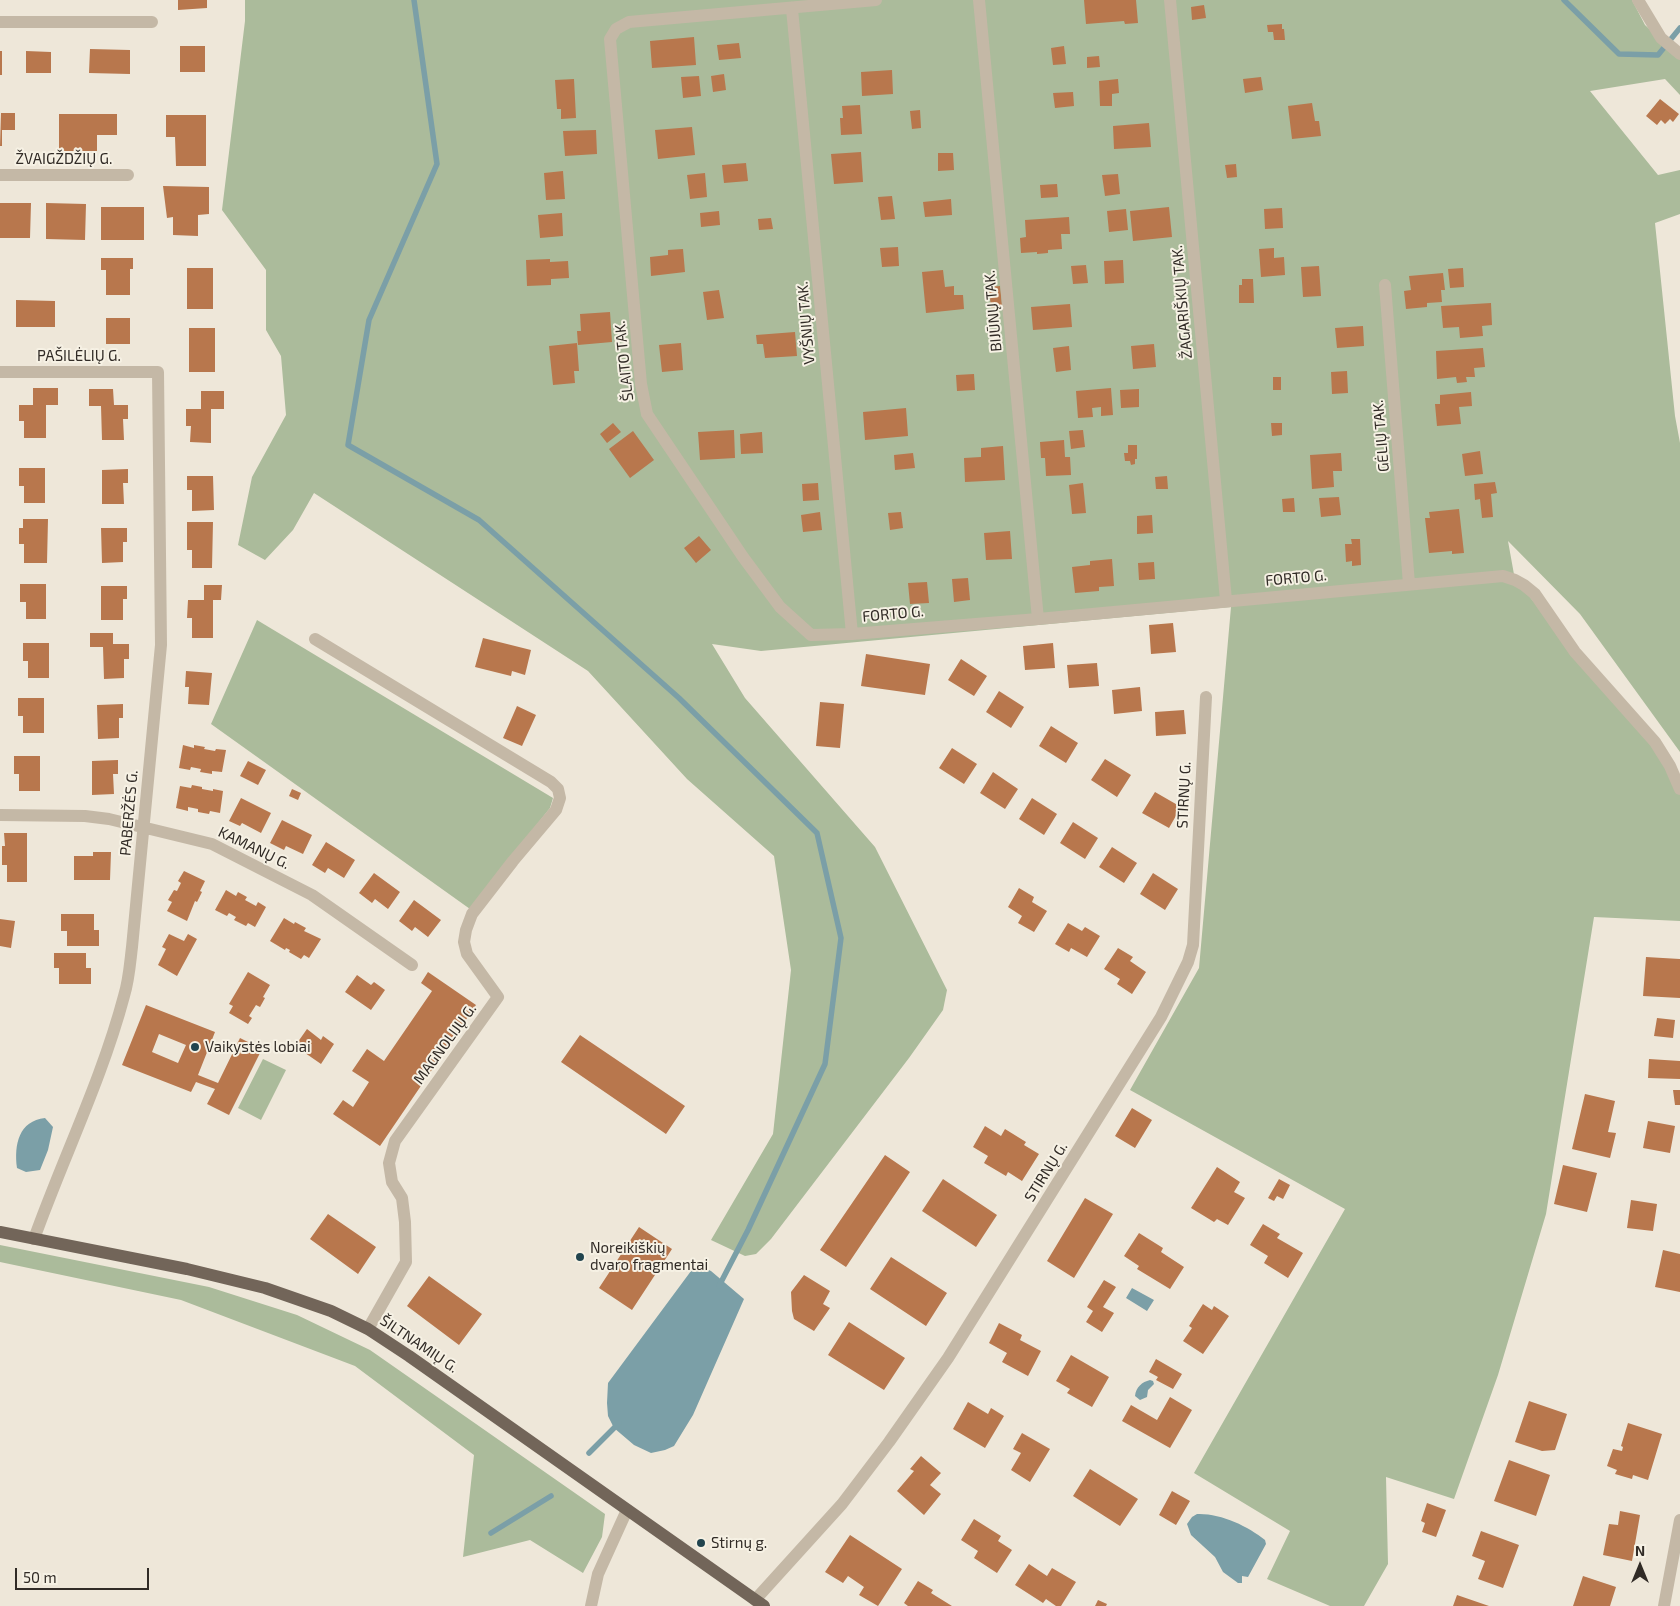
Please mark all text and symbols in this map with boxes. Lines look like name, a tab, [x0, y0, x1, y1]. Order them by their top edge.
street label: ŽVAIGŽDŽIŲ G.	[16, 150, 112, 168]
street label: ŽAGARIŠKIŲ TAK.	[1168, 245, 1196, 359]
street label: BIJŪNŲ TAK.	[980, 270, 1006, 352]
street label: VYŠNIŲ TAK.	[793, 281, 819, 365]
street label: ŠLAITO TAK.	[611, 320, 637, 402]
street label: PAŠILĖLIŲ G.	[37, 347, 121, 365]
street label: GĖLIŲ TAK.	[1369, 399, 1393, 473]
street label: FORTO G.	[1264, 566, 1328, 590]
street label: FORTO G.	[861, 602, 925, 626]
street label: STIRNŲ G.	[1173, 761, 1195, 829]
street label: PABERŽĖS G.	[116, 769, 142, 857]
street label: KAMANŲ G.	[215, 823, 293, 873]
street label: MAGNOLIJŲ G.	[410, 1000, 480, 1088]
place label: Vaikystės lobiai	[205, 1038, 311, 1056]
marker: Vaikystės lobiai	[189, 1041, 201, 1053]
street label: STIRNŲ G.	[1021, 1139, 1071, 1205]
place label: Noreikiškių dvaro fragmentai	[590, 1239, 708, 1274]
marker: Noreikiškių dvaro fragmentai	[574, 1251, 586, 1263]
street label: ŠILTNAMIŲ G.	[376, 1311, 462, 1377]
place label: Stirnų g.	[711, 1534, 767, 1552]
marker: Stirnų g.	[695, 1537, 707, 1549]
north arrow	[1615, 1541, 1665, 1591]
text: N	[1635, 1542, 1645, 1559]
scale bar	[18, 1558, 151, 1590]
text: 50 m	[23, 1568, 57, 1586]

